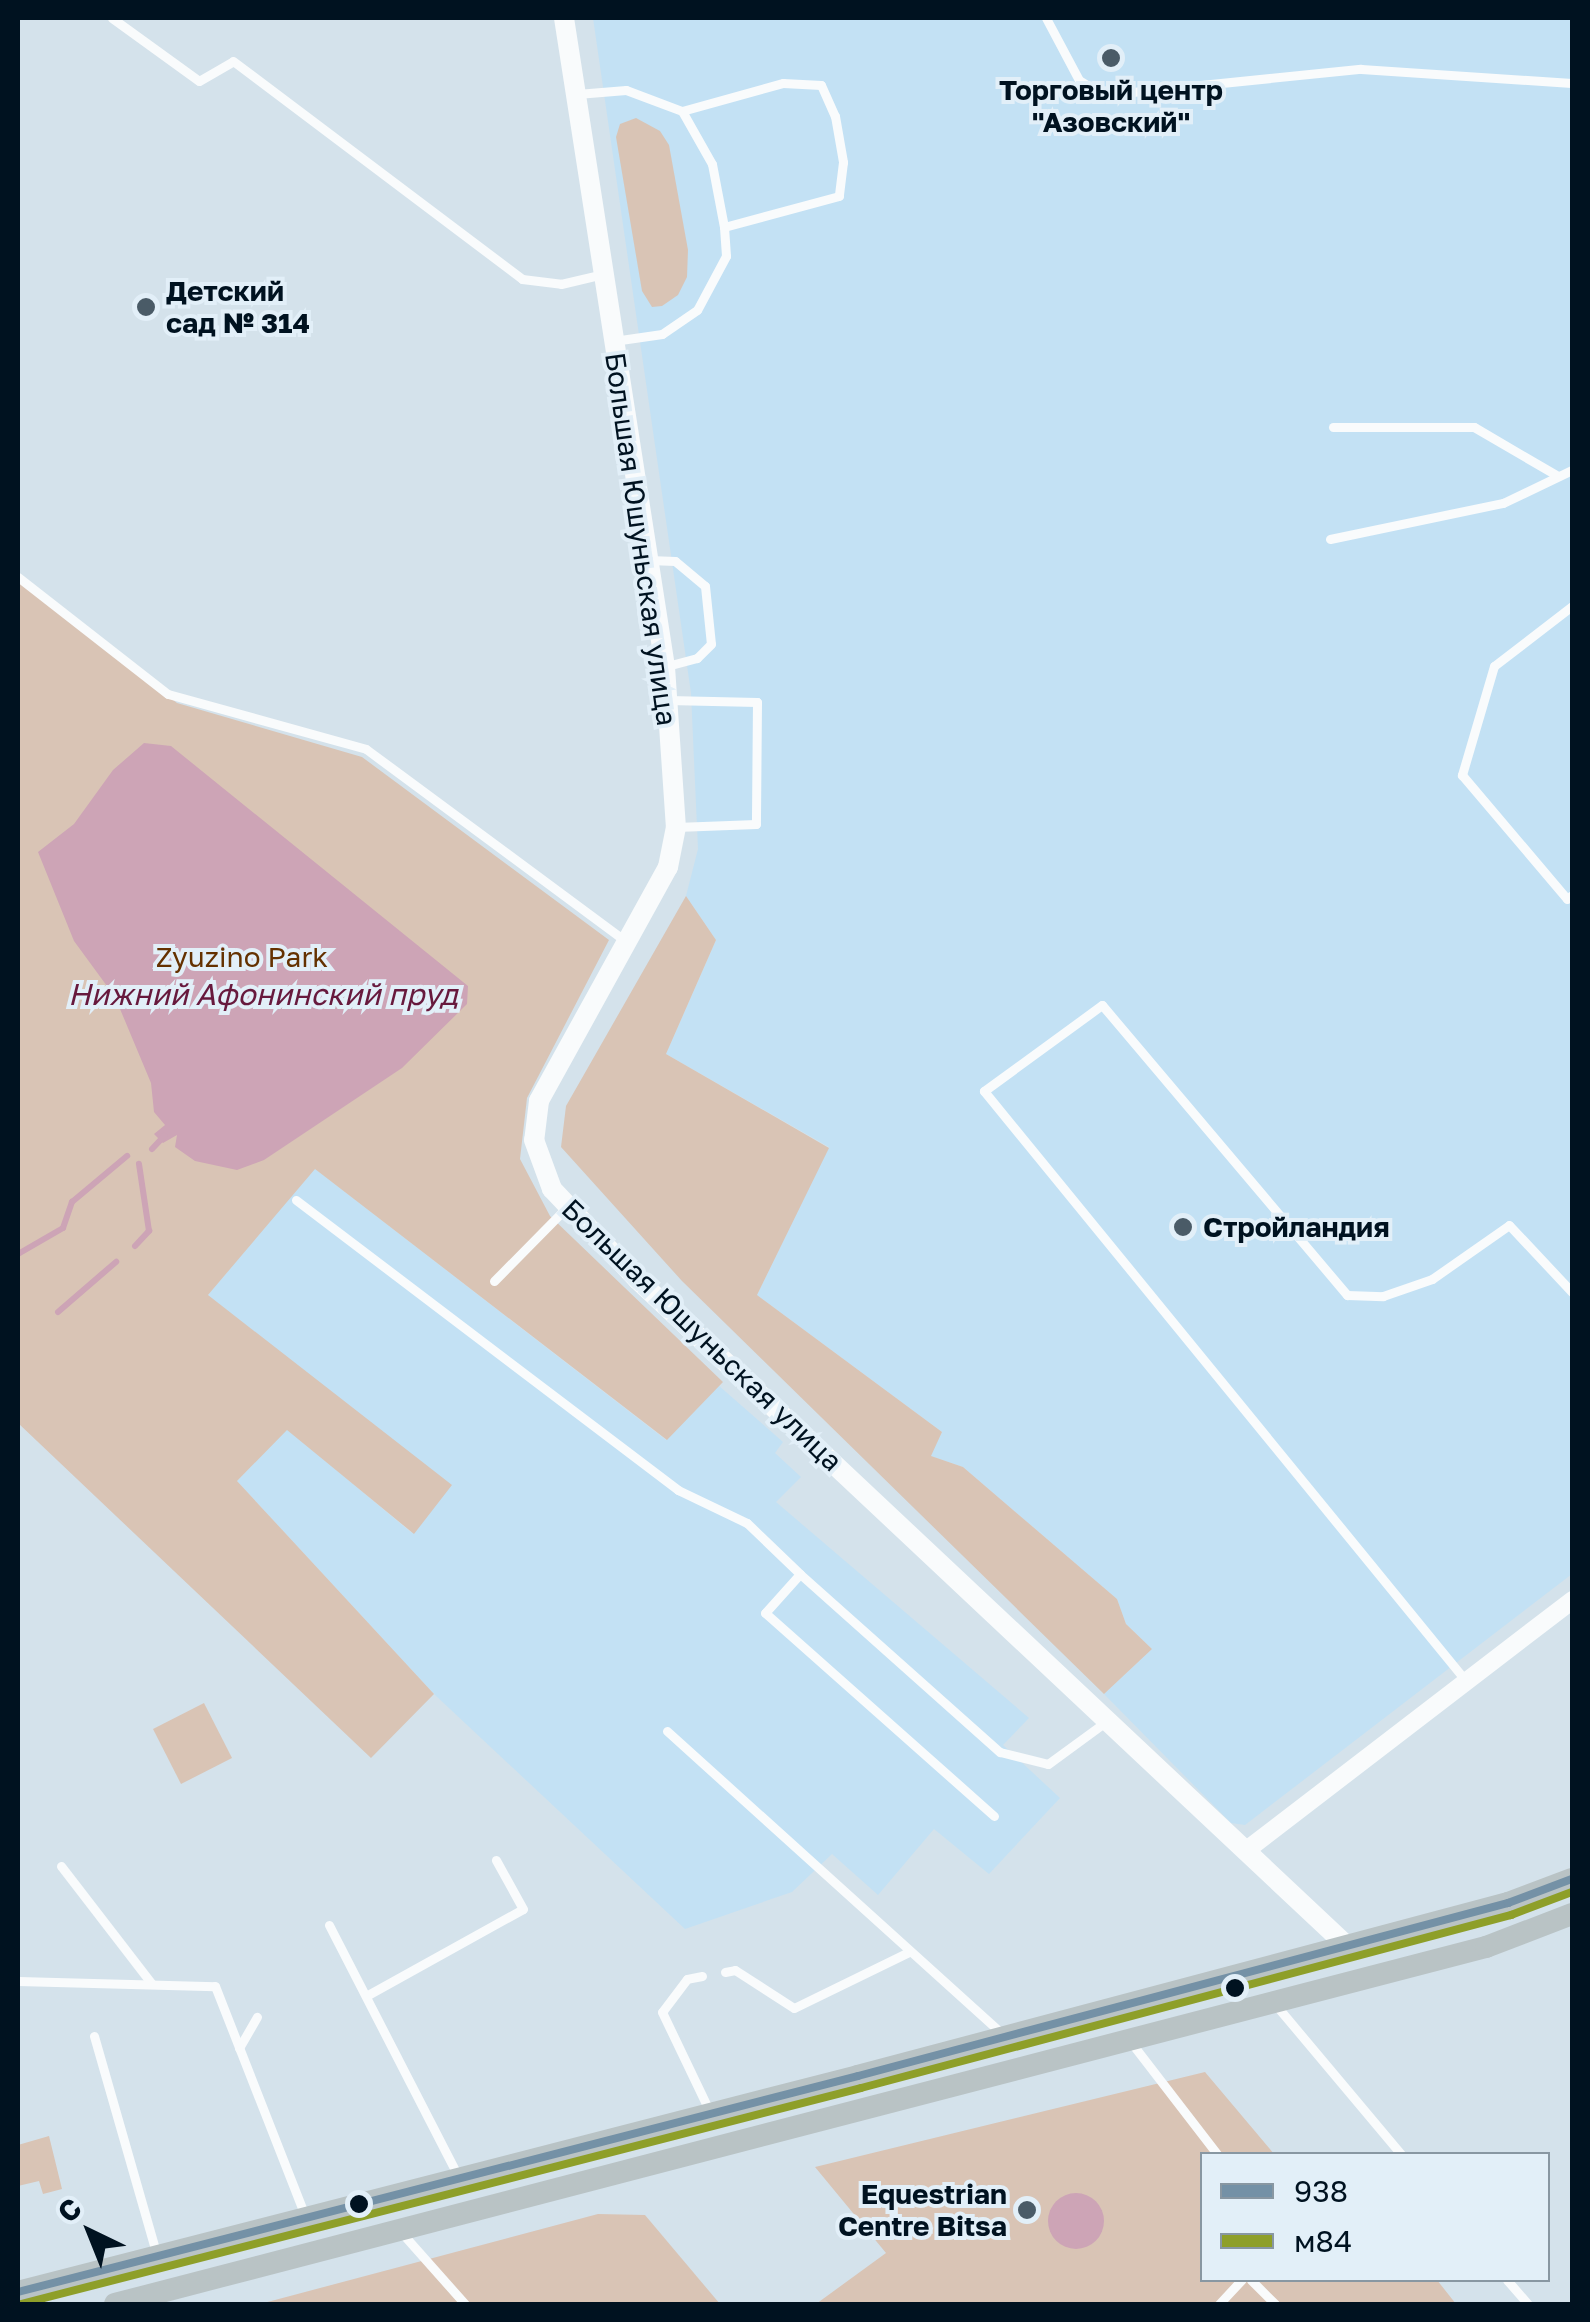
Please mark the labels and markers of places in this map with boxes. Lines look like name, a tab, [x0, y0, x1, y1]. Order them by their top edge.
marker: Торговый центр "Азовский"	[1100, 47, 1122, 69]
place label: Торговый центр "Азовский"	[999, 73, 1223, 139]
place label: Детский сад № 314	[166, 274, 310, 340]
marker: Детский сад № 314	[135, 296, 157, 318]
place label: Стройландия	[1203, 1210, 1390, 1244]
marker: Стройландия	[1172, 1216, 1194, 1238]
unlabelled marker	[1225, 1978, 1245, 1998]
place label: Equestrian Centre Bitsa	[838, 2177, 1007, 2243]
unlabelled marker	[349, 2194, 369, 2214]
marker: Equestrian Centre Bitsa	[1016, 2199, 1038, 2221]

